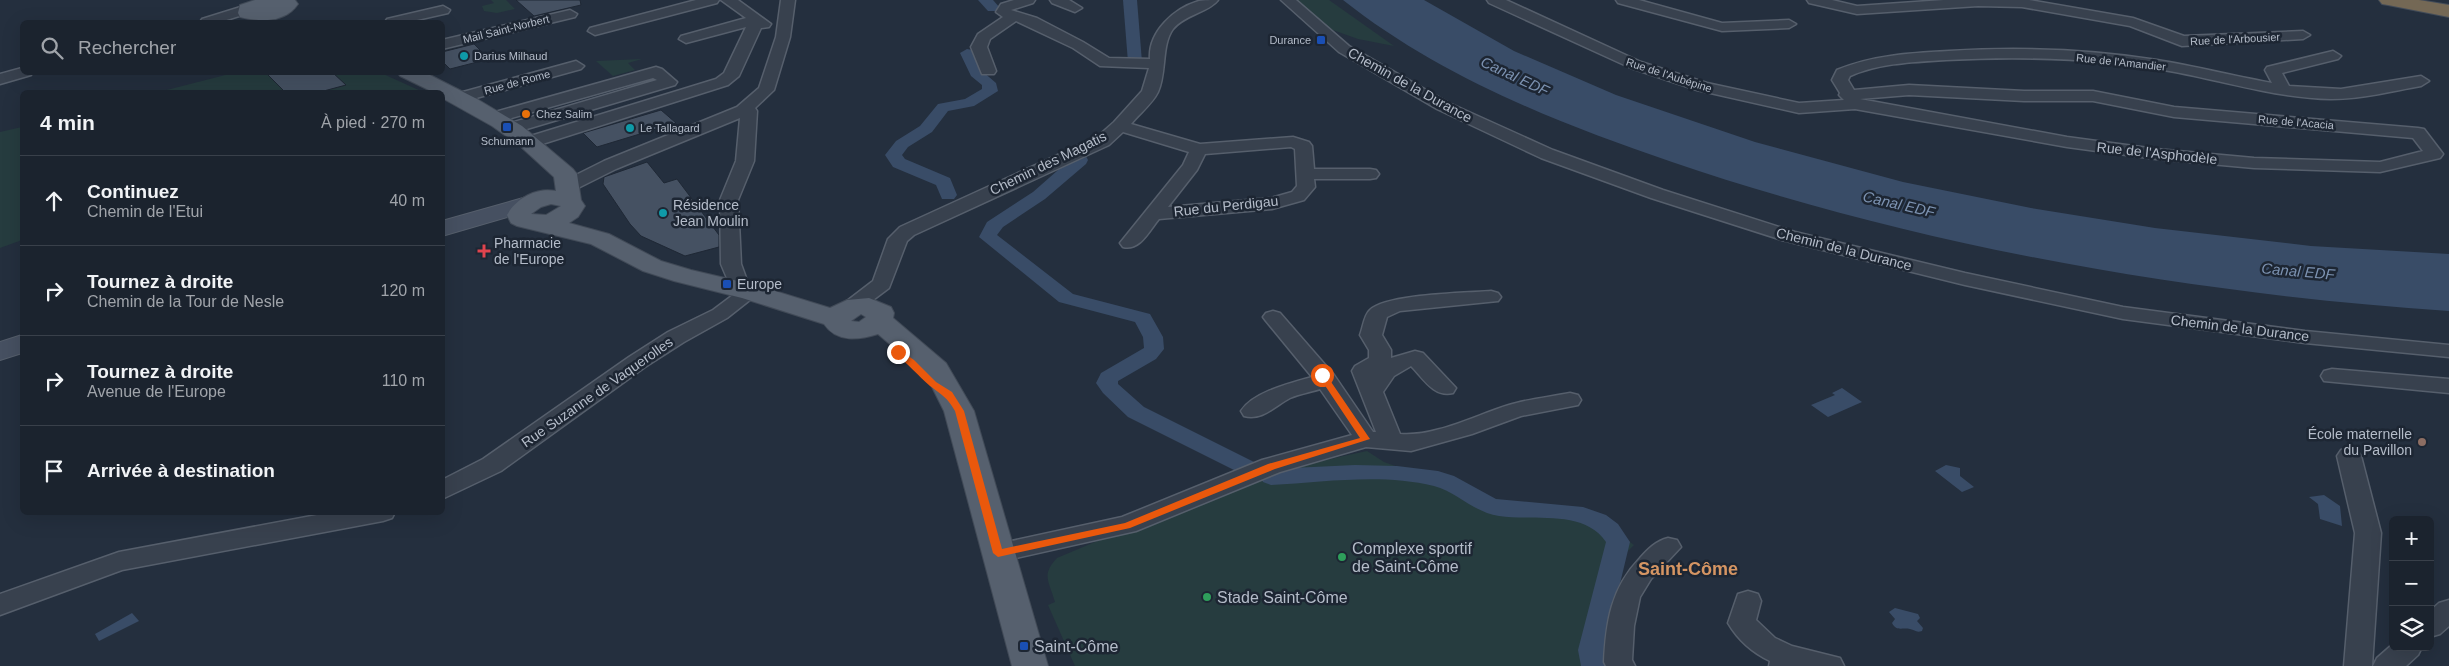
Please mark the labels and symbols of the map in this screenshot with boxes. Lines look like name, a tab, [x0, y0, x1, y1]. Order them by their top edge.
street label: Mail Saint-Norbert	[462, 12, 550, 46]
street label: Rue de l'Arbousier	[2190, 31, 2281, 47]
place label: Durance	[1269, 34, 1311, 46]
marker: Durance	[1315, 34, 1327, 46]
street label: Chemin de la Durance	[1345, 44, 1475, 126]
marker: Darius Milhaud	[458, 50, 470, 62]
place label: Darius Milhaud	[474, 50, 547, 62]
street label: Rue de l'Amandier	[2076, 51, 2167, 73]
water label: Canal EDF	[1478, 53, 1553, 100]
street label: Rue de l'Aubépine	[1625, 55, 1713, 95]
street label: Rue de Rome	[483, 67, 551, 97]
marker: Chez Salim	[520, 108, 532, 120]
place label: Chez Salim	[536, 108, 592, 120]
street label: Rue de l'Acacia	[2258, 113, 2335, 131]
marker: Schumann	[501, 121, 513, 133]
marker: Le Tallagard	[624, 122, 636, 134]
place label: Le Tallagard	[640, 122, 700, 134]
street label: Chemin des Magatis	[987, 128, 1109, 198]
place label: Schumann	[481, 135, 533, 147]
street label: Rue de l'Asphodèle	[2096, 139, 2218, 167]
water label: Canal EDF	[1861, 187, 1937, 221]
street label: Rue du Perdigau	[1173, 193, 1279, 219]
place label: Résidence Jean Moulin	[673, 197, 749, 229]
marker: Résidence Jean Moulin	[657, 207, 669, 219]
street label: Chemin de la Durance	[1774, 224, 1914, 274]
place label: Pharmacie de l'Europe	[494, 235, 565, 267]
marker: Pharmacie de l'Europe	[478, 245, 490, 257]
water label: Canal EDF	[2261, 259, 2336, 283]
place label: Europe	[737, 276, 782, 292]
marker: Europe	[721, 278, 733, 290]
street label: Chemin de la Durance	[2170, 312, 2310, 344]
street label: Rue Suzanne de Vaquerolles	[518, 334, 676, 450]
route end	[887, 341, 910, 364]
route start	[1311, 364, 1334, 387]
place label: École maternelle du Pavillon	[2308, 426, 2412, 458]
marker: École maternelle du Pavillon	[2416, 436, 2428, 448]
place label: Complexe sportif de Saint-Côme	[1352, 540, 1473, 575]
marker: Complexe sportif de Saint-Côme	[1336, 551, 1348, 563]
district label: Saint-Côme	[1638, 559, 1738, 579]
place label: Stade Saint-Côme	[1217, 589, 1348, 606]
marker: Stade Saint-Côme	[1201, 591, 1213, 603]
place label: Saint-Côme	[1034, 638, 1119, 655]
marker: Saint-Côme	[1018, 640, 1030, 652]

